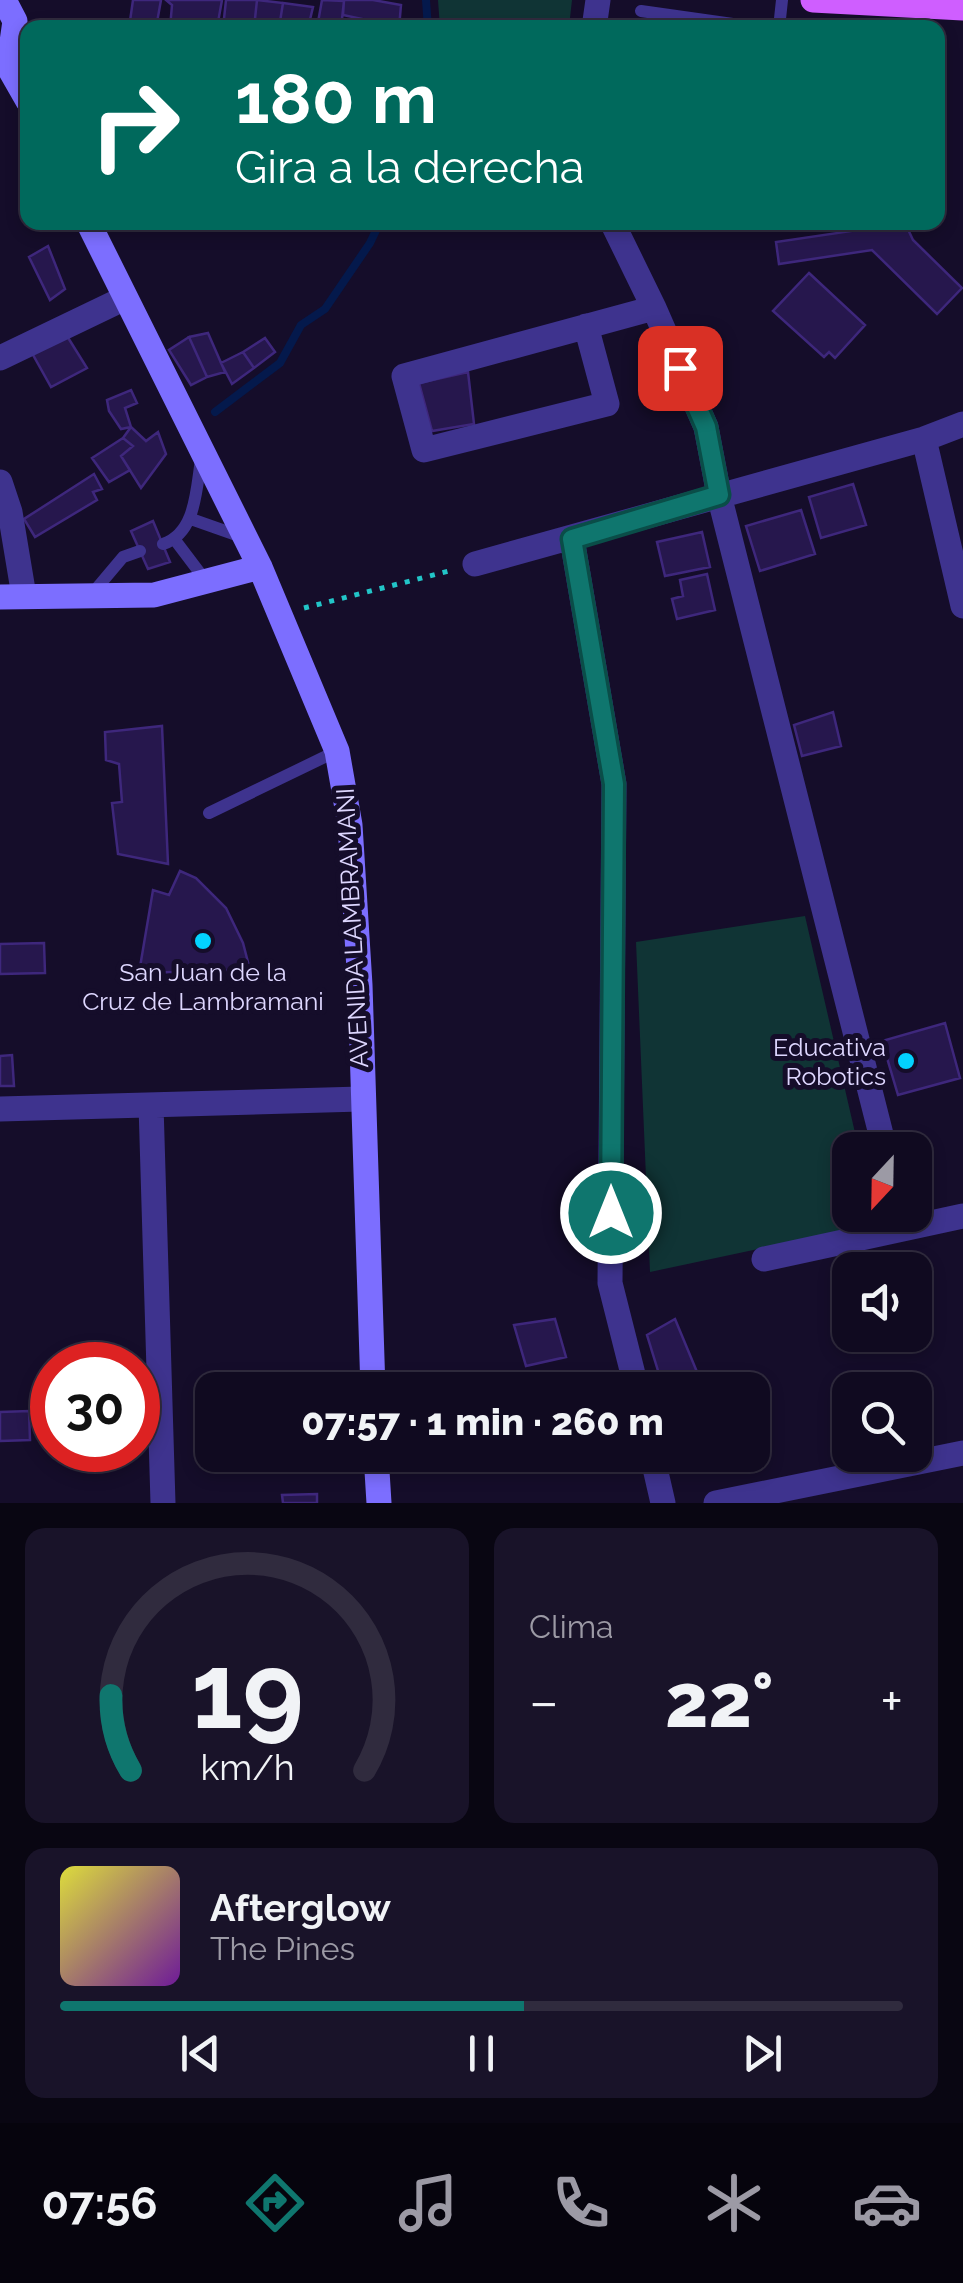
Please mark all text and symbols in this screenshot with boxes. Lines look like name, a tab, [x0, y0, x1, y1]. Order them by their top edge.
text: 180 m	[235, 57, 437, 139]
icon: right	[70, 60, 200, 190]
text: Gira a la derecha	[235, 141, 584, 194]
pin	[638, 326, 723, 411]
icon: arrive	[653, 341, 708, 396]
street label: AVENIDA LAMBRAMANI	[330, 787, 374, 1069]
marker: San Juan de la Cruz de Lambramani	[192, 930, 214, 952]
place label: San Juan de la Cruz de Lambramani	[82, 957, 324, 1016]
place label: Educativa Robotics	[773, 1032, 886, 1091]
marker: Educativa Robotics	[895, 1050, 917, 1072]
north arrow	[832, 1132, 932, 1232]
map controls	[832, 1132, 932, 1472]
position arrow	[559, 1161, 663, 1265]
button: sound	[832, 1252, 932, 1352]
speed limit sign: 30	[30, 1342, 160, 1472]
button: search	[832, 1372, 932, 1472]
text: 07:57 · 1 min · 260 m	[301, 1399, 664, 1444]
text: Clima	[529, 1608, 613, 1645]
text: 19	[191, 1630, 303, 1752]
text: 22°	[665, 1656, 774, 1745]
text: −	[529, 1669, 559, 1734]
text: +	[880, 1669, 903, 1734]
text: km/h	[200, 1746, 294, 1788]
text: Afterglow	[210, 1885, 391, 1930]
text: The Pines	[210, 1930, 355, 1967]
icon: previous	[173, 2026, 228, 2081]
icon: pause	[454, 2026, 509, 2081]
icon: next	[735, 2026, 790, 2081]
icon: directions	[240, 2168, 310, 2238]
icon: music	[393, 2168, 463, 2238]
icon: phone	[546, 2168, 616, 2238]
icon: climate	[699, 2168, 769, 2238]
icon: car	[852, 2168, 922, 2238]
text: 07:56	[41, 2177, 158, 2230]

